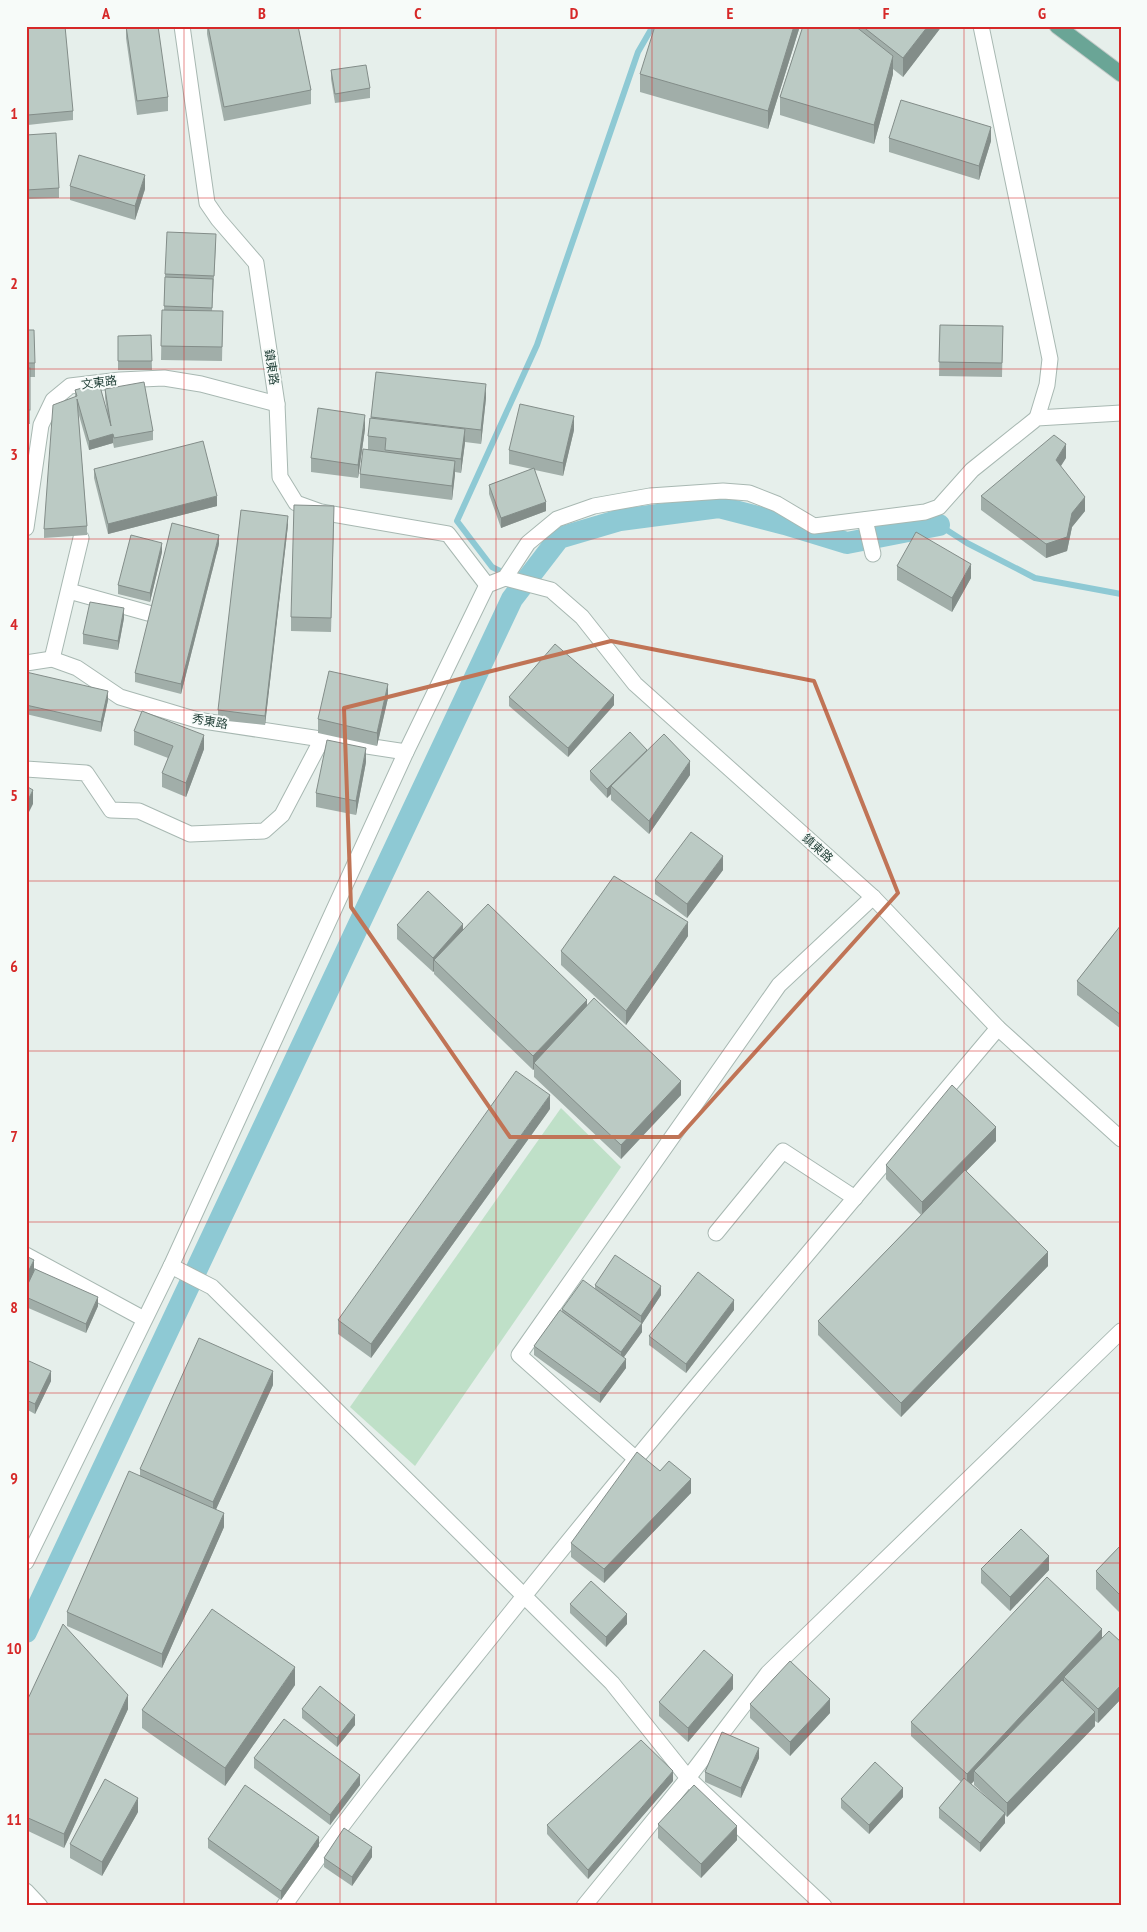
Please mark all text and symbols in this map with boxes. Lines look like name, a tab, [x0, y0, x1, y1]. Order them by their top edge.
text: A	[101, 3, 111, 23]
text: B	[258, 3, 266, 23]
text: C	[414, 3, 422, 23]
text: D	[570, 3, 579, 23]
text: E	[727, 3, 734, 23]
text: F	[883, 3, 890, 23]
text: G	[1038, 3, 1046, 23]
text: 1	[10, 103, 18, 123]
text: 2	[10, 273, 18, 293]
street label: 鎮東路	[262, 348, 282, 386]
street label: 文東路	[80, 372, 118, 392]
text: 3	[10, 444, 18, 464]
text: 4	[10, 614, 18, 634]
street label: 秀東路	[191, 710, 229, 732]
text: 5	[10, 785, 18, 805]
street label: 鎮東路	[800, 830, 836, 866]
text: 6	[10, 956, 18, 976]
text: 7	[10, 1126, 18, 1146]
text: 8	[10, 1297, 18, 1317]
text: 9	[10, 1468, 18, 1488]
text: 10	[6, 1638, 22, 1658]
text: 11	[6, 1809, 22, 1829]

